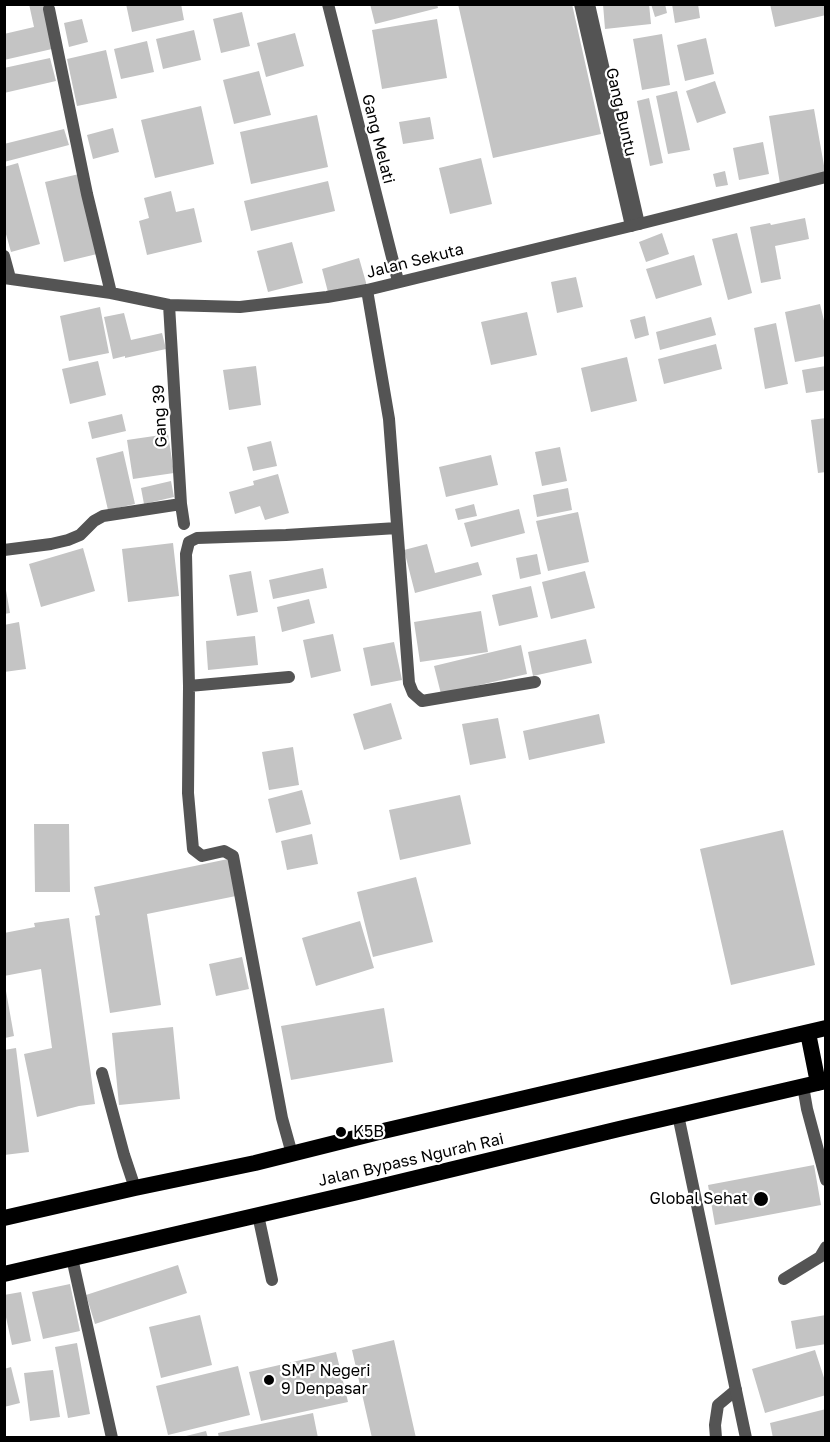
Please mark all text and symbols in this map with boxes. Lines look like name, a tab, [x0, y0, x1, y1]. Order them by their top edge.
street label: Gang Buntu	[602, 66, 640, 158]
street label: Gang Melati	[358, 92, 398, 186]
street label: Jalan Sekuta	[364, 240, 466, 282]
street label: Gang 39	[149, 384, 171, 448]
place label: K5B	[353, 1122, 384, 1142]
marker: K5B	[334, 1125, 348, 1139]
street label: Jalan Bypass Ngurah Rai	[316, 1129, 506, 1191]
place label: Global Sehat	[650, 1189, 748, 1209]
marker: Global Sehat	[752, 1190, 770, 1208]
place label: SMP Negeri 9 Denpasar	[281, 1361, 371, 1399]
marker: SMP Negeri 9 Denpasar	[262, 1373, 276, 1387]

